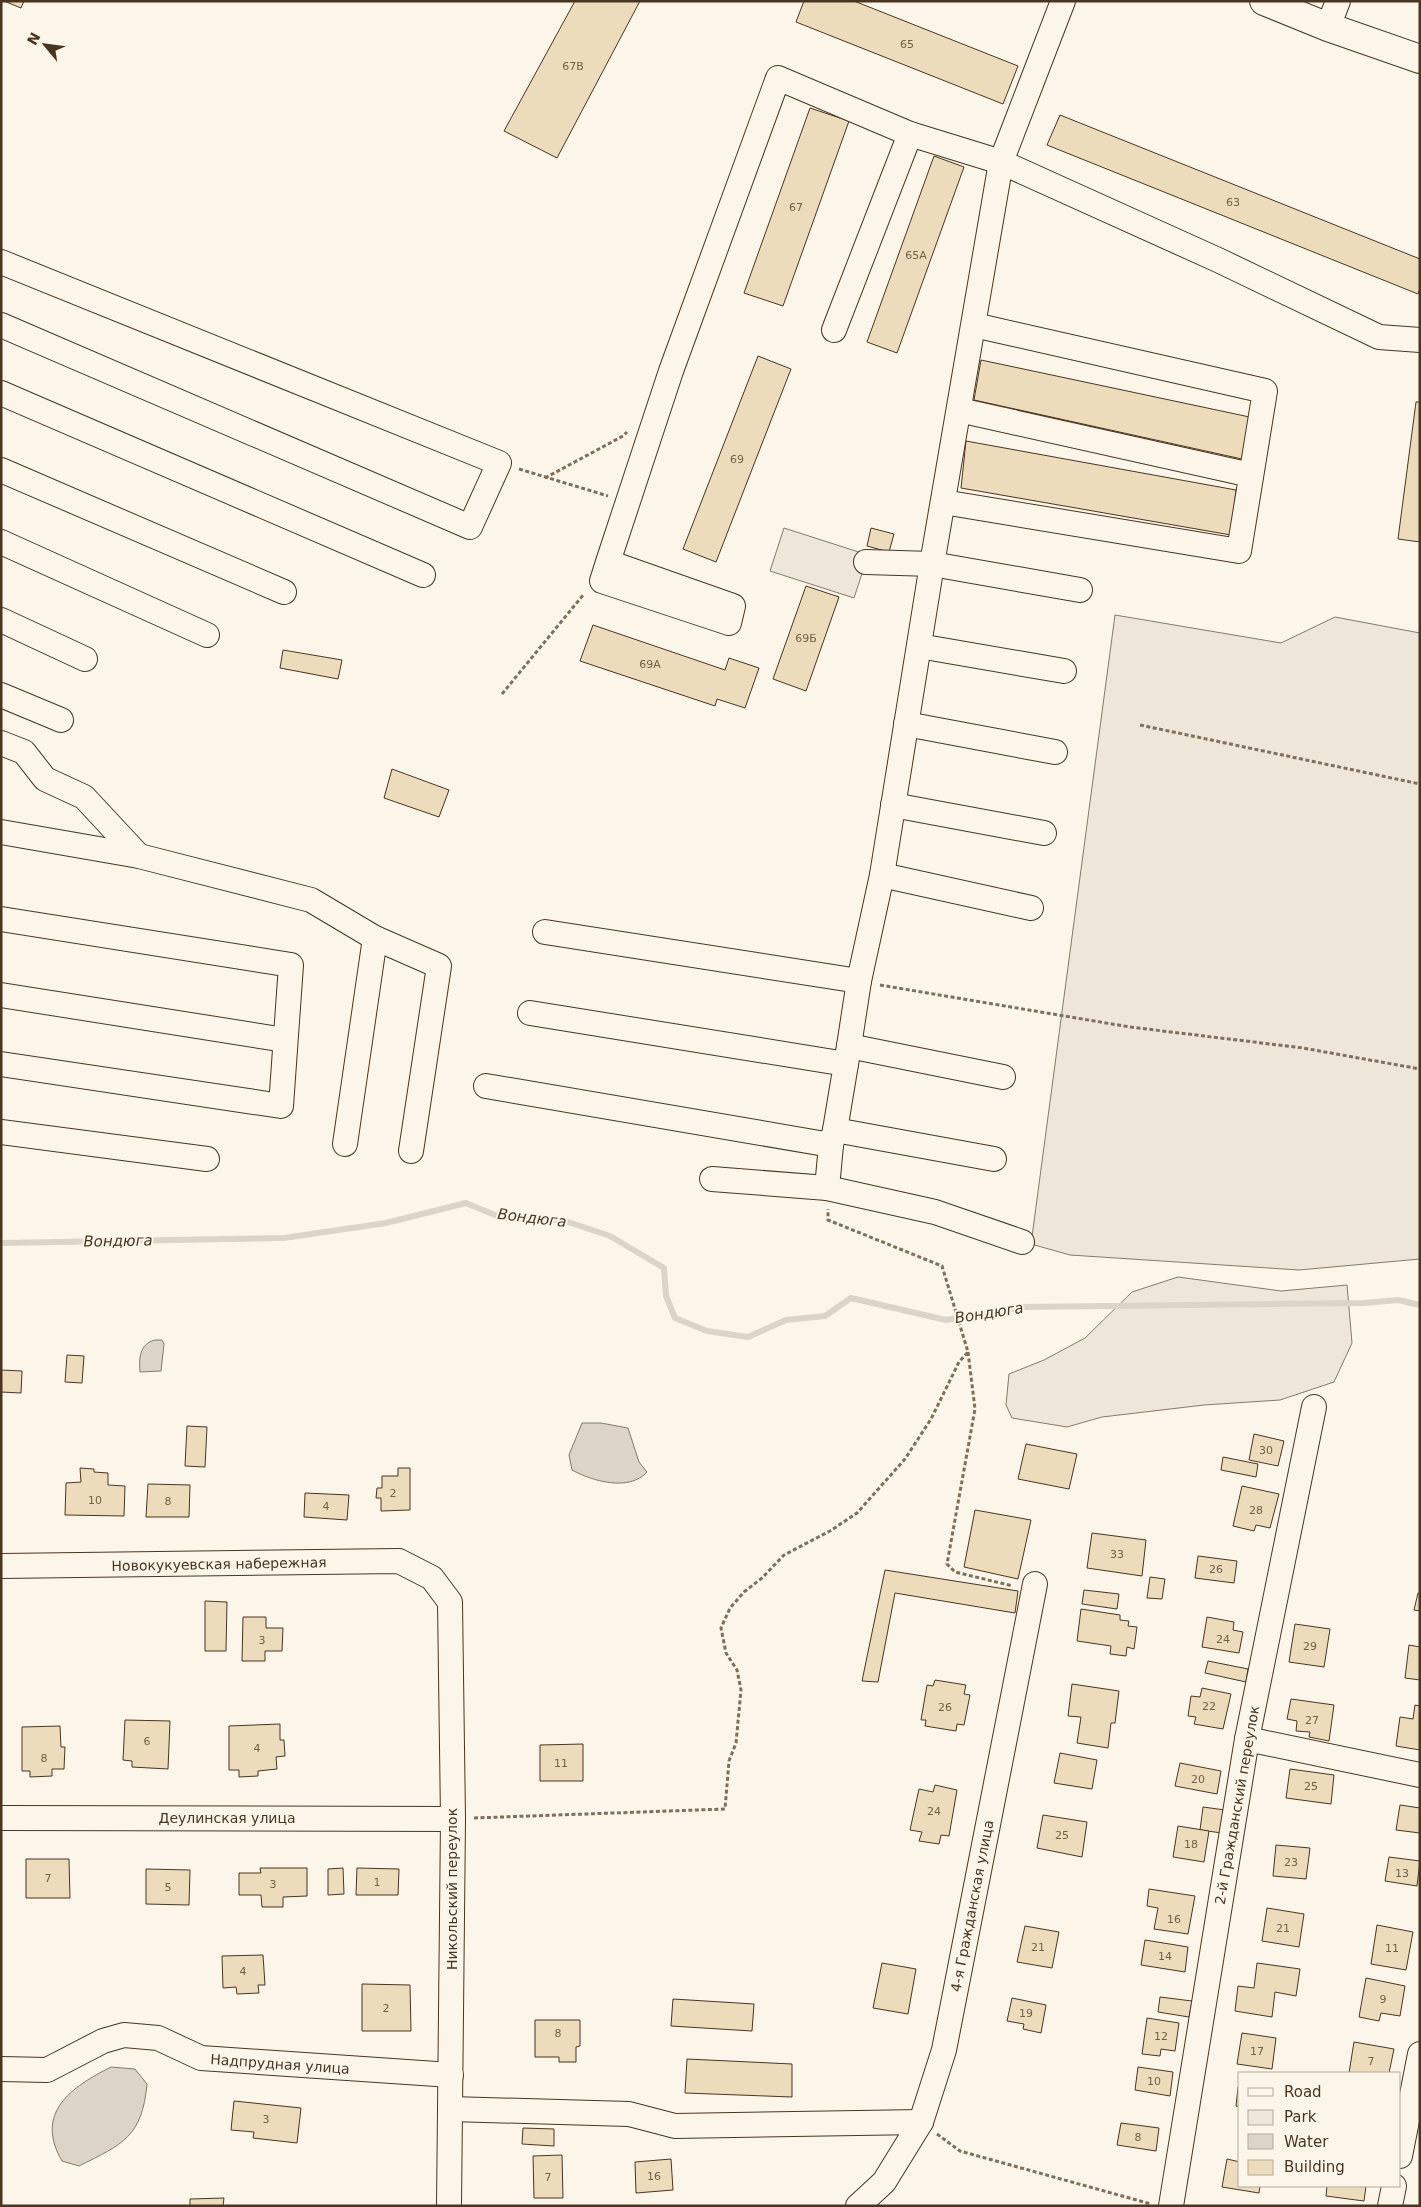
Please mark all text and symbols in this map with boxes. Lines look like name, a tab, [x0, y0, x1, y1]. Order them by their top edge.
north arrow	[20, 20, 70, 70]
text: N	[24, 30, 43, 48]
house number: 65	[900, 38, 914, 51]
house number: 67В	[562, 60, 584, 73]
house number: 63	[1226, 196, 1240, 209]
house number: 67	[789, 201, 803, 214]
house number: 65А	[905, 249, 927, 262]
house number: 69	[730, 453, 744, 466]
house number: 69Б	[795, 632, 817, 645]
house number: 69А	[639, 658, 661, 671]
water label: Вондюга	[496, 1205, 568, 1231]
water label: Вондюга	[83, 1231, 153, 1251]
water label: Вондюга	[953, 1299, 1025, 1327]
house number: 30	[1259, 1444, 1273, 1457]
house number: 2	[390, 1487, 397, 1500]
house number: 10	[88, 1494, 102, 1507]
house number: 8	[165, 1495, 172, 1508]
house number: 4	[323, 1500, 330, 1513]
house number: 28	[1249, 1504, 1263, 1517]
house number: 33	[1110, 1548, 1124, 1561]
street label: Новокукуевская набережная	[111, 1554, 327, 1574]
house number: 26	[1209, 1563, 1223, 1576]
house number: 24	[1216, 1633, 1230, 1646]
house number: 3	[259, 1634, 266, 1647]
house number: 29	[1303, 1640, 1317, 1653]
house number: 22	[1202, 1700, 1216, 1713]
house number: 26	[938, 1701, 952, 1714]
street label: 2-й Гражданский переулок	[1212, 1704, 1262, 1906]
house number: 27	[1305, 1714, 1319, 1727]
house number: 6	[144, 1735, 151, 1748]
house number: 4	[254, 1742, 261, 1755]
house number: 8	[41, 1752, 48, 1765]
house number: 11	[554, 1757, 568, 1770]
house number: 20	[1191, 1773, 1205, 1786]
house number: 25	[1304, 1780, 1318, 1793]
house number: 24	[927, 1805, 941, 1818]
street label: Никольский переулок	[444, 1808, 460, 1970]
street label: Деулинская улица	[158, 1810, 296, 1826]
street label: 4-я Гражданская улица	[947, 1819, 997, 1993]
house number: 25	[1055, 1829, 1069, 1842]
house number: 18	[1184, 1838, 1198, 1851]
house number: 23	[1284, 1856, 1298, 1869]
house number: 13	[1395, 1867, 1409, 1880]
house number: 7	[45, 1872, 52, 1885]
house number: 1	[374, 1876, 381, 1889]
house number: 3	[270, 1878, 277, 1891]
house number: 5	[165, 1881, 172, 1894]
house number: 16	[1167, 1913, 1181, 1926]
house number: 21	[1276, 1922, 1290, 1935]
house number: 21	[1031, 1941, 1045, 1954]
house number: 11	[1385, 1942, 1399, 1955]
house number: 14	[1158, 1950, 1172, 1963]
house number: 4	[240, 1965, 247, 1978]
house number: 9	[1380, 1993, 1387, 2006]
house number: 2	[383, 2002, 390, 2015]
house number: 19	[1019, 2007, 1033, 2020]
house number: 8	[555, 2027, 562, 2040]
house number: 12	[1154, 2030, 1168, 2043]
house number: 17	[1250, 2045, 1264, 2058]
street label: Надпрудная улица	[210, 2051, 350, 2077]
house number: 7	[1368, 2055, 1375, 2068]
legend	[1238, 2072, 1401, 2187]
house number: 10	[1147, 2075, 1161, 2088]
text: Road	[1284, 2083, 1322, 2101]
text: Park	[1284, 2108, 1317, 2126]
house number: 3	[263, 2113, 270, 2126]
house number: 8	[1135, 2131, 1142, 2144]
text: Water	[1284, 2133, 1329, 2151]
text: Building	[1284, 2158, 1345, 2176]
house number: 16	[647, 2170, 661, 2183]
house number: 7	[545, 2171, 552, 2184]

